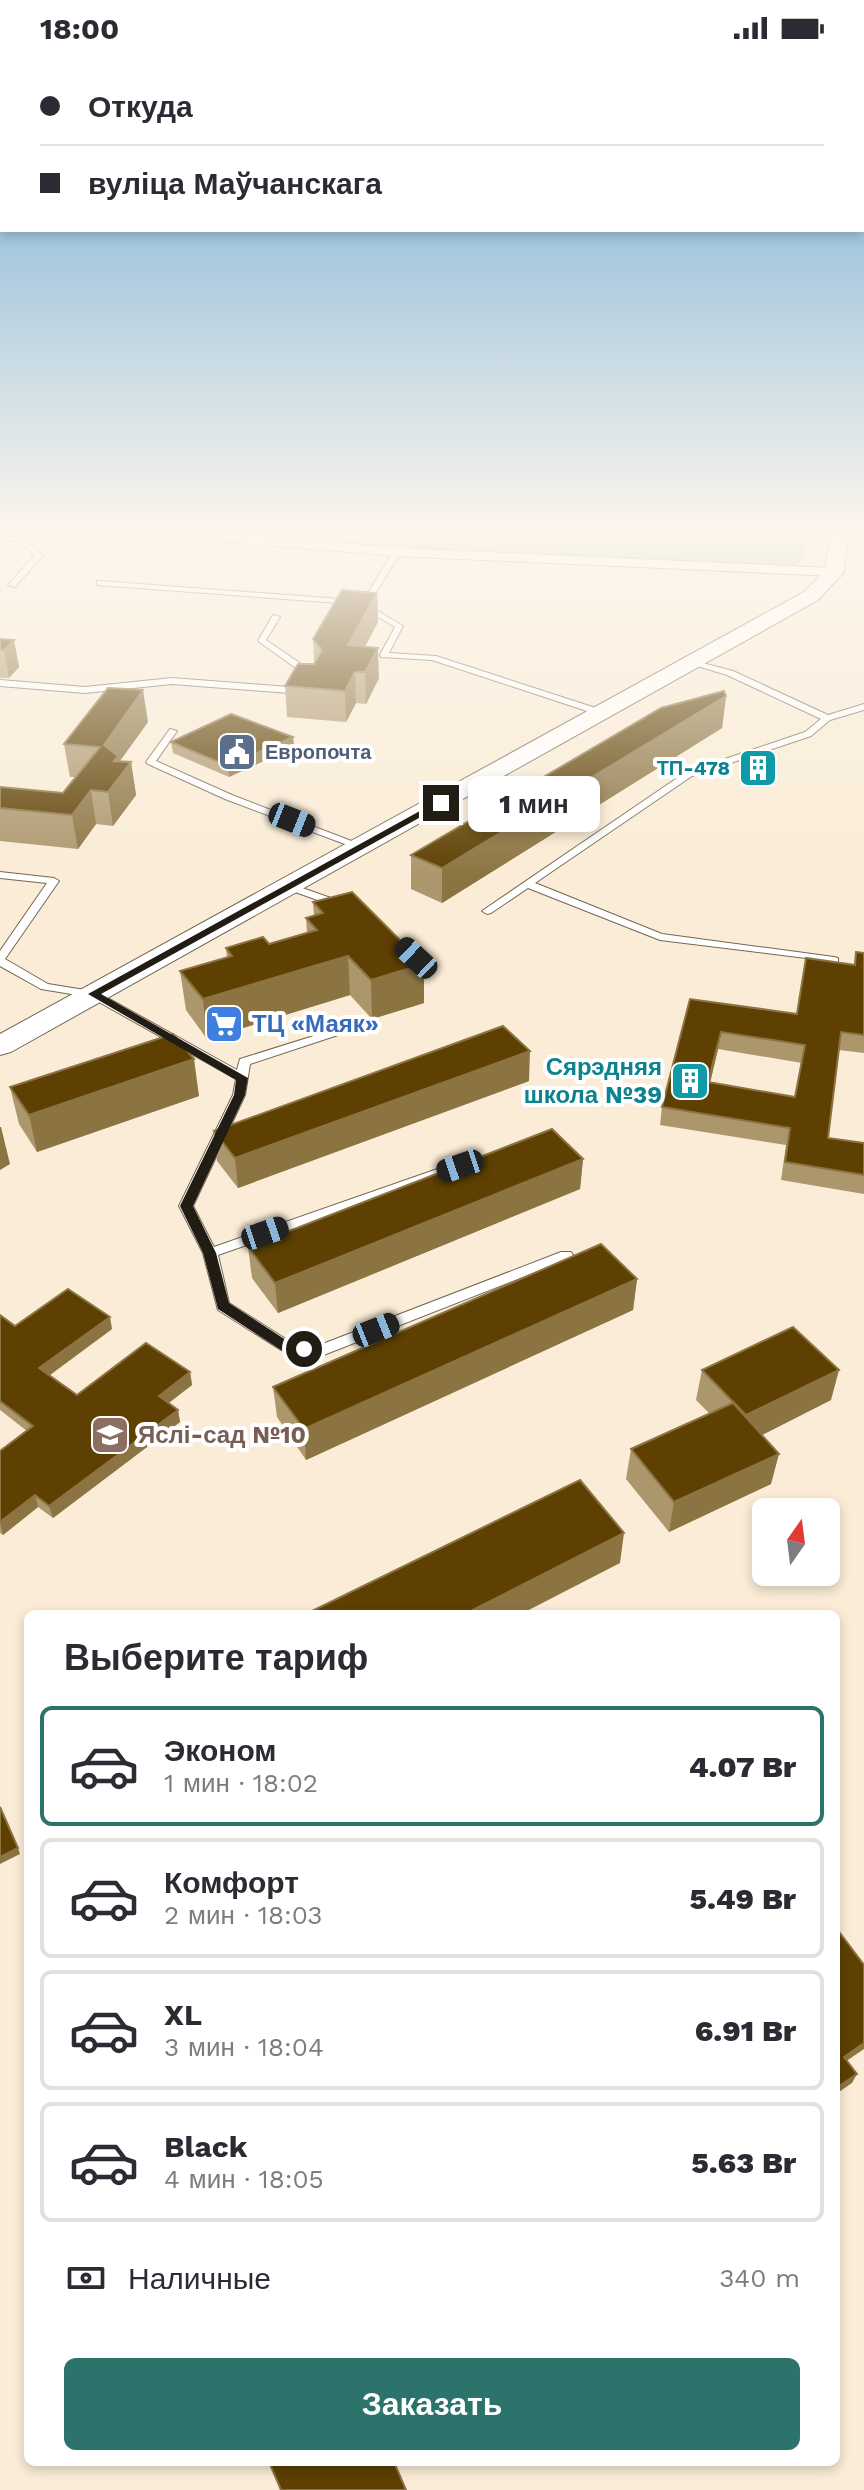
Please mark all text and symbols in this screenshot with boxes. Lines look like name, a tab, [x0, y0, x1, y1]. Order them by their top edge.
text: 18:00	[40, 11, 119, 46]
text: Откуда	[88, 89, 193, 124]
text: вуліца Маўчанскага	[88, 166, 382, 201]
public building icon: Европочта	[216, 731, 258, 773]
place label: Европочта	[265, 740, 372, 764]
building icon: ТП-478	[737, 747, 779, 789]
place label: ТП-478	[657, 756, 730, 780]
callout: 1 мин	[469, 775, 601, 831]
route end	[423, 785, 459, 821]
text: 1 мин	[499, 789, 569, 819]
car	[265, 800, 319, 840]
car	[390, 933, 442, 983]
supermarket icon: ТЦ «Маяк»	[203, 1003, 245, 1045]
place label: ТЦ «Маяк»	[252, 1010, 379, 1038]
place label: Сярэдняя школа №39	[524, 1053, 662, 1109]
building icon: Сярэдняя школа №39	[669, 1060, 711, 1102]
car	[433, 1147, 487, 1185]
car	[238, 1214, 292, 1252]
car	[349, 1310, 403, 1350]
route start	[286, 1331, 322, 1367]
school or university icon: Яслі-сад №10	[89, 1414, 131, 1456]
place label: Яслі-сад №10	[138, 1421, 306, 1449]
north arrow	[752, 1498, 840, 1586]
map controls	[752, 1498, 840, 1586]
text: Выберите тариф	[64, 1637, 368, 1679]
icon: car	[68, 1730, 140, 1802]
text: Эконом	[164, 1733, 277, 1768]
text: 4.07 Br	[689, 1749, 796, 1784]
text: 1 мин · 18:02	[164, 1768, 318, 1798]
icon: car	[68, 1862, 140, 1934]
text: Комфорт	[164, 1865, 299, 1900]
text: 5.49 Br	[689, 1881, 796, 1916]
text: 2 мин · 18:03	[164, 1900, 323, 1930]
icon: car	[68, 1994, 140, 2066]
text: XL	[164, 1997, 202, 2032]
text: 6.91 Br	[695, 2013, 796, 2048]
text: 3 мин · 18:04	[164, 2032, 324, 2062]
icon: car	[68, 2126, 140, 2198]
text: Black	[164, 2129, 248, 2164]
text: 5.63 Br	[691, 2145, 796, 2180]
text: 4 мин · 18:05	[164, 2164, 324, 2194]
icon: cash	[64, 2256, 108, 2300]
text: Наличные	[128, 2261, 271, 2296]
text: 340 m	[719, 2263, 800, 2293]
button: Заказать	[64, 2358, 800, 2450]

